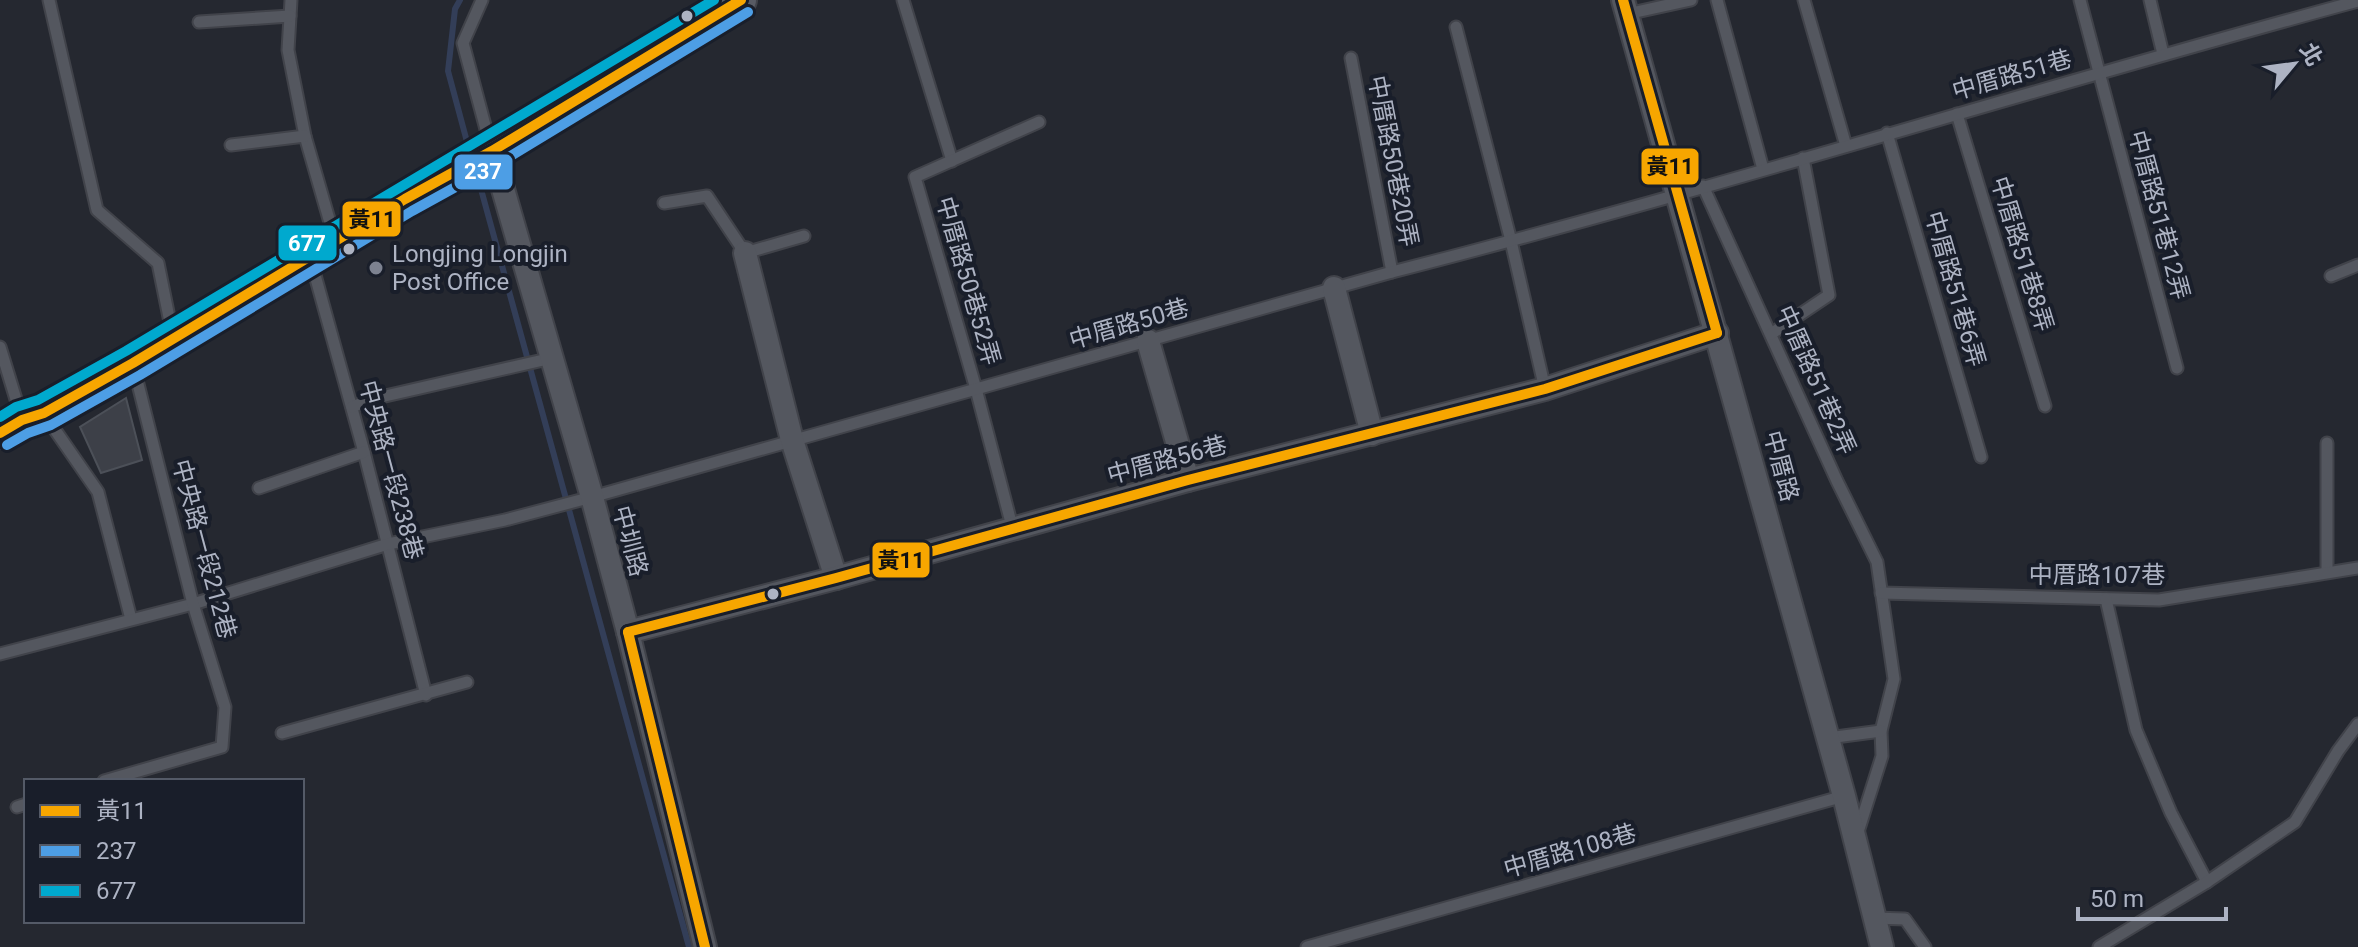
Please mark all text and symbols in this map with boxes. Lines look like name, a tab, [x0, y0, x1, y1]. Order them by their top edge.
unlabelled marker	[679, 8, 695, 24]
north arrow	[2254, 24, 2334, 104]
text: 北	[2295, 39, 2327, 70]
street label: 中厝路51巷	[1949, 45, 2075, 105]
street label: 中厝路50巷20弄	[1363, 73, 1423, 249]
street label: 中厝路51巷12弄	[2123, 127, 2195, 303]
line badge: 黃11	[1640, 147, 1700, 186]
line badge: 237	[453, 153, 514, 191]
text: 黃11	[1646, 154, 1694, 179]
text: 237	[464, 159, 502, 184]
street label: 中厝路51巷8弄	[1985, 173, 2059, 335]
street label: 中厝路50巷52弄	[931, 194, 1005, 368]
line badge: 黃11	[341, 200, 402, 238]
text: 黃11	[348, 207, 396, 232]
street label: 中厝路51巷6弄	[1919, 208, 1991, 370]
line badge: 677	[277, 224, 338, 262]
text: 677	[288, 231, 326, 256]
place label: Longjing Longjin Post Office	[392, 240, 568, 296]
unlabelled marker	[341, 241, 357, 257]
marker: Longjing Longjin Post Office	[367, 259, 385, 277]
street label: 中厝路50巷	[1066, 294, 1192, 354]
street label: 中厝路51巷2弄	[1771, 301, 1861, 459]
street label: 中央路一段238巷	[354, 377, 428, 563]
street label: 中厝路	[1758, 428, 1804, 504]
street label: 中厝路56巷	[1104, 431, 1230, 489]
street label: 中央路一段212巷	[167, 456, 241, 642]
street label: 中圳路	[607, 503, 653, 579]
line badge: 黃11	[871, 541, 931, 579]
text: 黃11	[877, 548, 925, 573]
street label: 中厝路107巷	[2029, 561, 2165, 589]
unlabelled marker	[765, 586, 781, 602]
legend	[24, 779, 304, 923]
text: 黃11	[96, 797, 147, 825]
street label: 中厝路108巷	[1501, 819, 1639, 883]
text: 237	[96, 837, 136, 865]
scale bar	[2078, 871, 2226, 921]
text: 677	[96, 877, 136, 905]
text: 50 m	[2090, 885, 2144, 913]

